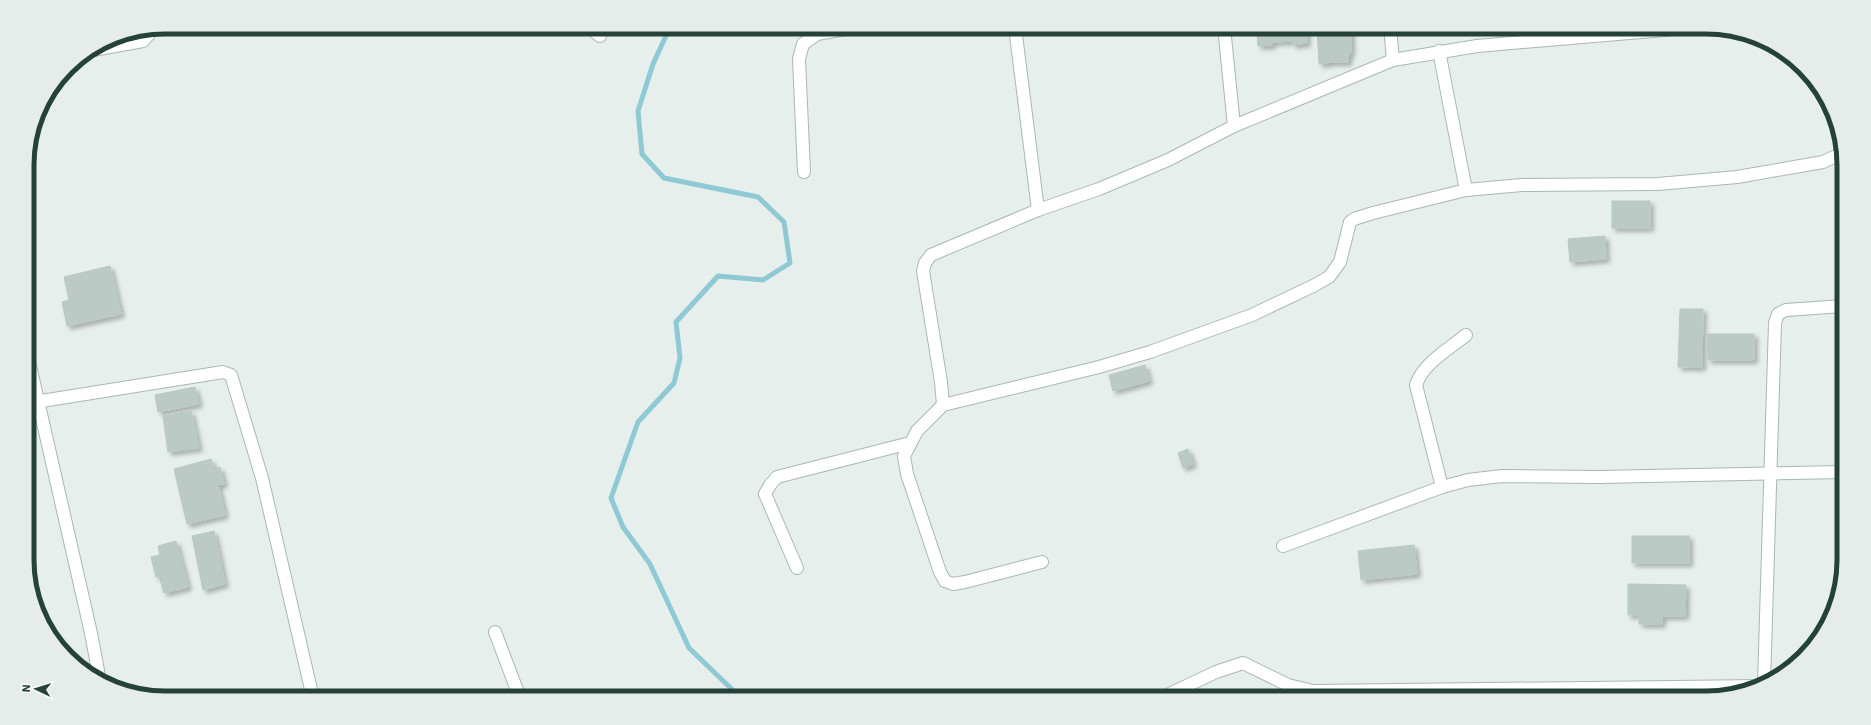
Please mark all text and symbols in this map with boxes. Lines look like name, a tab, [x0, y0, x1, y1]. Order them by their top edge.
north arrow	[16, 669, 56, 709]
text: N	[19, 684, 33, 693]

